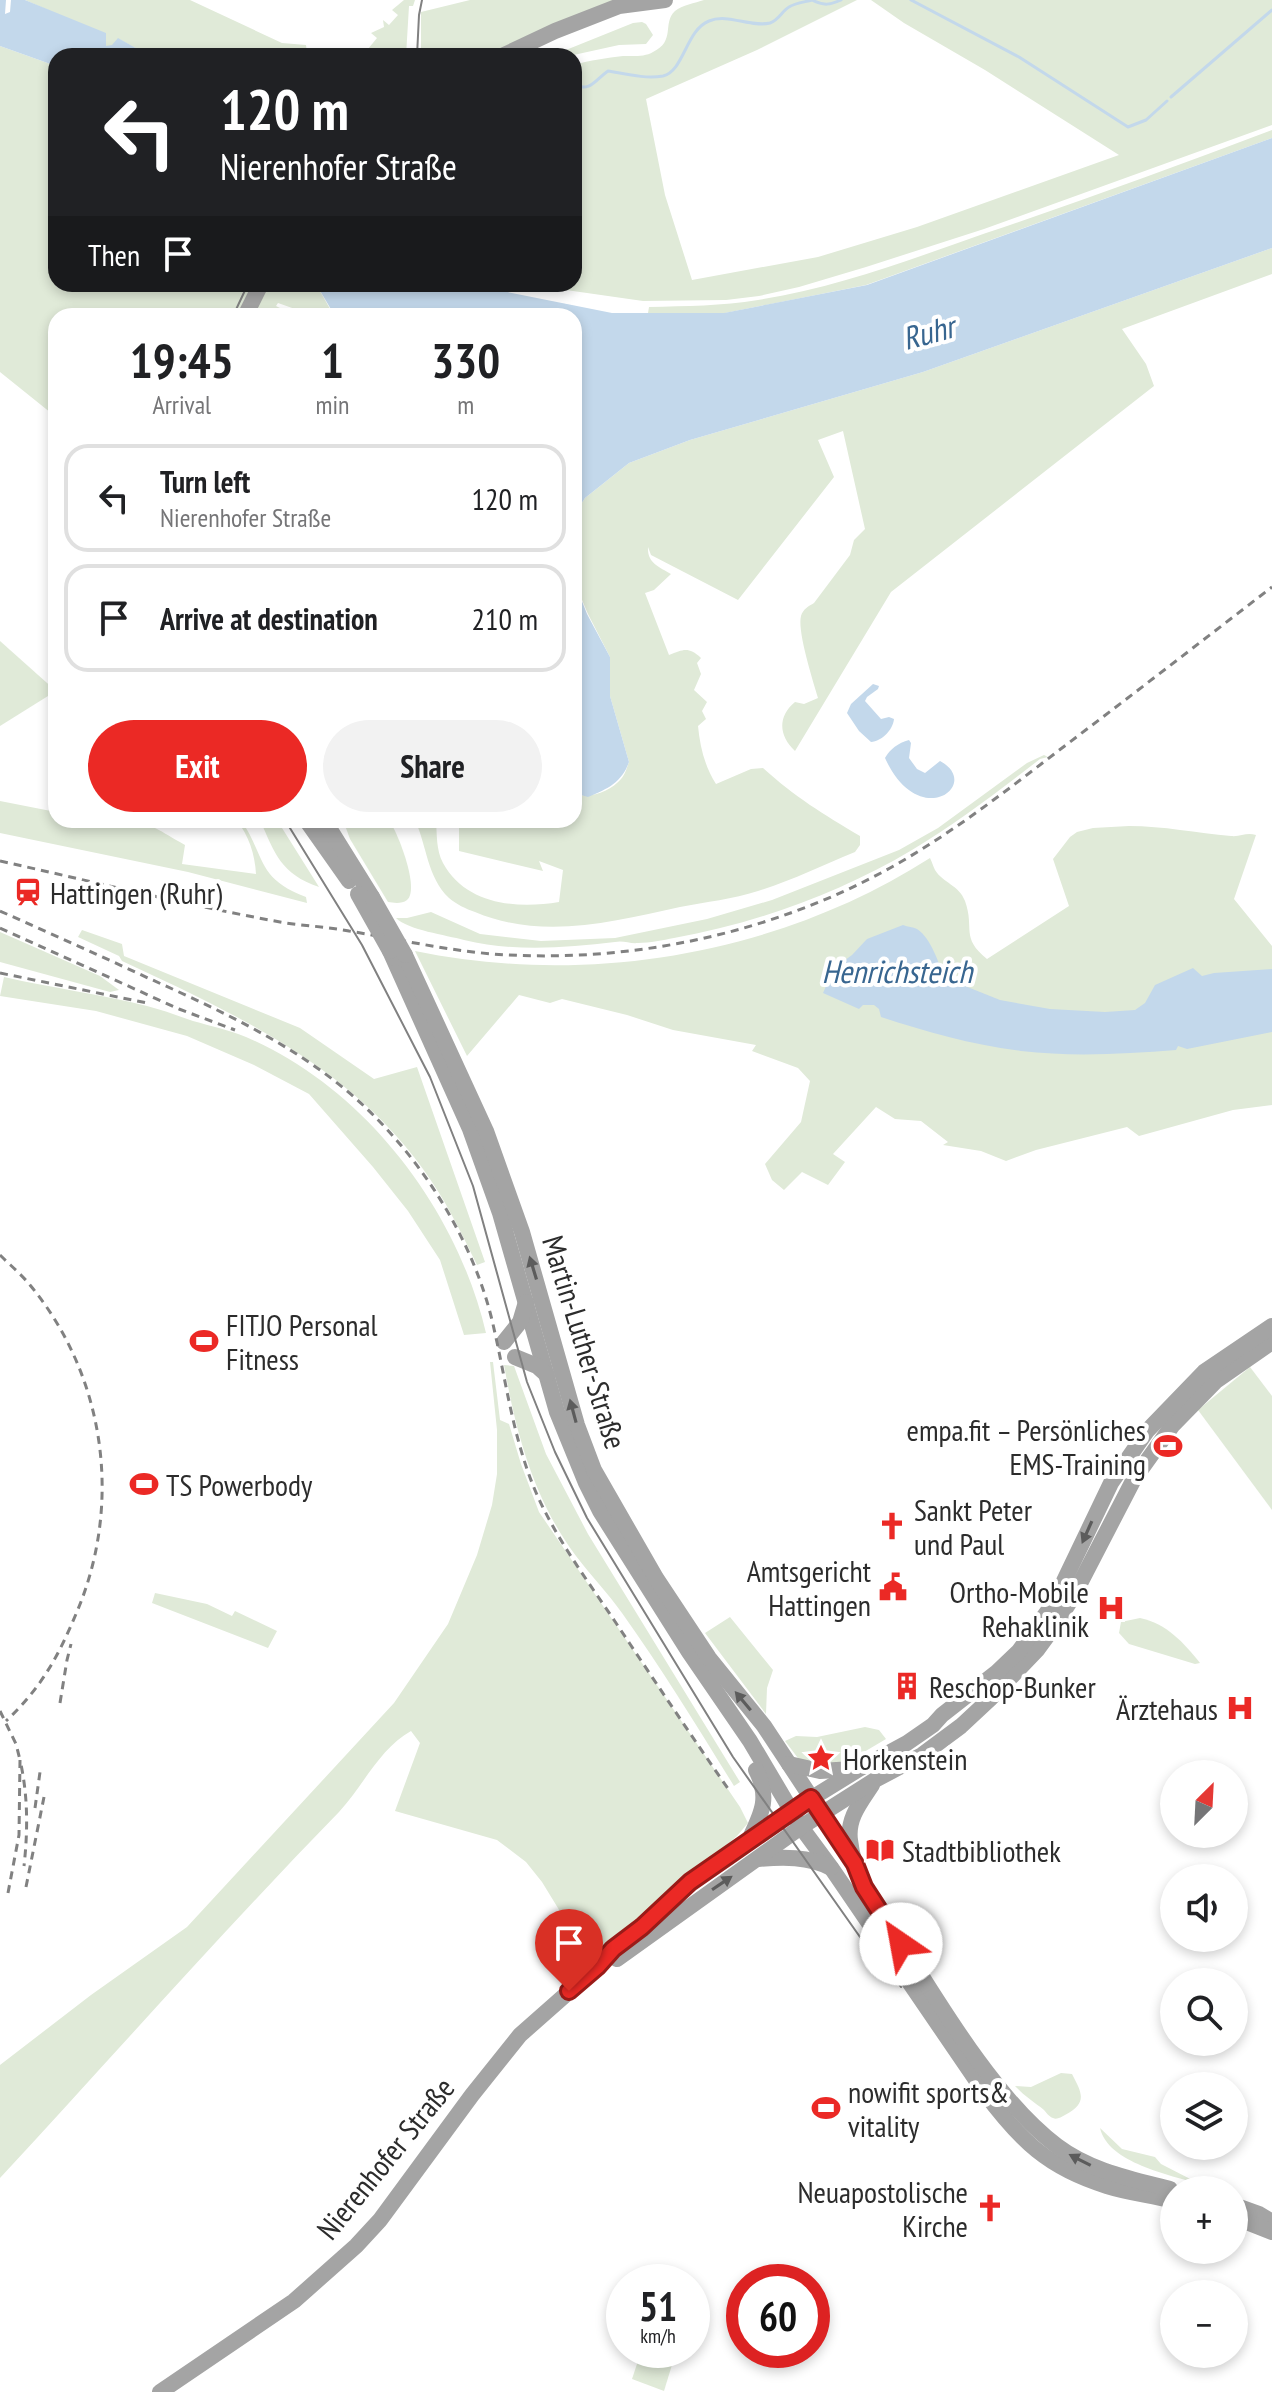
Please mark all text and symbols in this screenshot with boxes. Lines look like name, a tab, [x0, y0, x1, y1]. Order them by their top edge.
text: 120 m	[220, 73, 349, 145]
icon: left	[88, 80, 192, 184]
text: Nierenhofer Straße	[220, 143, 457, 190]
icon: arrive	[156, 232, 200, 276]
text: Then	[88, 235, 140, 274]
water label: Ruhr	[897, 304, 963, 359]
text: 19:45	[130, 329, 234, 391]
text: 1	[321, 329, 344, 391]
text: 330	[431, 329, 500, 391]
text: Arrival	[152, 388, 211, 421]
text: min	[315, 388, 349, 421]
text: m	[457, 388, 474, 421]
text: Turn left	[160, 462, 250, 501]
icon: left	[92, 476, 136, 520]
text: 120 m	[472, 479, 538, 518]
text: Nierenhofer Straße	[160, 501, 331, 534]
icon: arrive	[92, 596, 136, 640]
text: Arrive at destination	[160, 599, 378, 638]
text: 210 m	[472, 599, 538, 638]
button: Exit	[88, 720, 307, 812]
button: Share	[323, 720, 542, 812]
place label: Hattingen (Ruhr)	[50, 873, 222, 912]
station icon: Hattingen (Ruhr)	[13, 877, 43, 907]
water label: Henrichsteich	[822, 950, 974, 992]
street label: Martin-Luther-Straße	[534, 1231, 636, 1453]
one-way arrow	[526, 1255, 539, 1279]
place label: FITJO Personal Fitness	[226, 1305, 377, 1378]
sports icon: FITJO Personal Fitness	[189, 1326, 219, 1356]
one-way arrow	[566, 1398, 578, 1423]
place label: empa.fit – Persönliches EMS-Training	[907, 1410, 1146, 1483]
sports icon: empa.fit – Persönliches EMS-Training	[1153, 1431, 1183, 1461]
place label: TS Powerbody	[166, 1465, 313, 1504]
sports icon: TS Powerbody	[129, 1469, 159, 1499]
place label: Sankt Peter und Paul	[914, 1490, 1033, 1563]
church icon: Sankt Peter und Paul	[877, 1511, 907, 1541]
one-way arrow	[1080, 1520, 1094, 1544]
place label: Amtsgericht Hattingen	[747, 1551, 872, 1624]
public building icon: Amtsgericht Hattingen	[878, 1572, 908, 1602]
place label: Ortho-Mobile Rehaklinik	[949, 1572, 1089, 1645]
hospital icon: Ortho-Mobile Rehaklinik	[1096, 1593, 1126, 1623]
place label: Reschop-Bunker	[929, 1667, 1096, 1706]
building icon: Reschop-Bunker	[892, 1671, 922, 1701]
place label: Ärztehaus	[1116, 1689, 1218, 1728]
one-way arrow	[735, 1692, 752, 1712]
hospital icon: Ärztehaus	[1225, 1693, 1255, 1723]
place label: Horkenstein	[843, 1739, 967, 1778]
place icon: Horkenstein	[806, 1743, 836, 1773]
north arrow	[1160, 1760, 1248, 1848]
map controls	[1160, 1760, 1248, 2368]
place label: Stadtbibliothek	[902, 1831, 1061, 1870]
library icon: Stadtbibliothek	[865, 1835, 895, 1865]
button: sound	[1160, 1864, 1248, 1952]
one-way arrow	[711, 1876, 732, 1891]
position arrow	[859, 1902, 943, 1986]
pin	[535, 1909, 603, 1991]
icon: arrive	[547, 1921, 591, 1965]
button: search	[1160, 1968, 1248, 2056]
street label: Nierenhofer Straße	[308, 2069, 462, 2247]
place label: nowifit sports& vitality	[848, 2072, 1009, 2145]
button: layers	[1160, 2072, 1248, 2160]
sports icon: nowifit sports& vitality	[811, 2093, 841, 2123]
one-way arrow	[1069, 2153, 1092, 2167]
place label: Neuapostolische Kirche	[797, 2172, 968, 2245]
button: +	[1160, 2176, 1248, 2264]
church icon: Neuapostolische Kirche	[975, 2193, 1005, 2223]
speed limit sign: 60	[726, 2264, 830, 2368]
text: 51	[639, 2280, 677, 2332]
button: −	[1160, 2280, 1248, 2368]
text: km/h	[640, 2323, 676, 2349]

